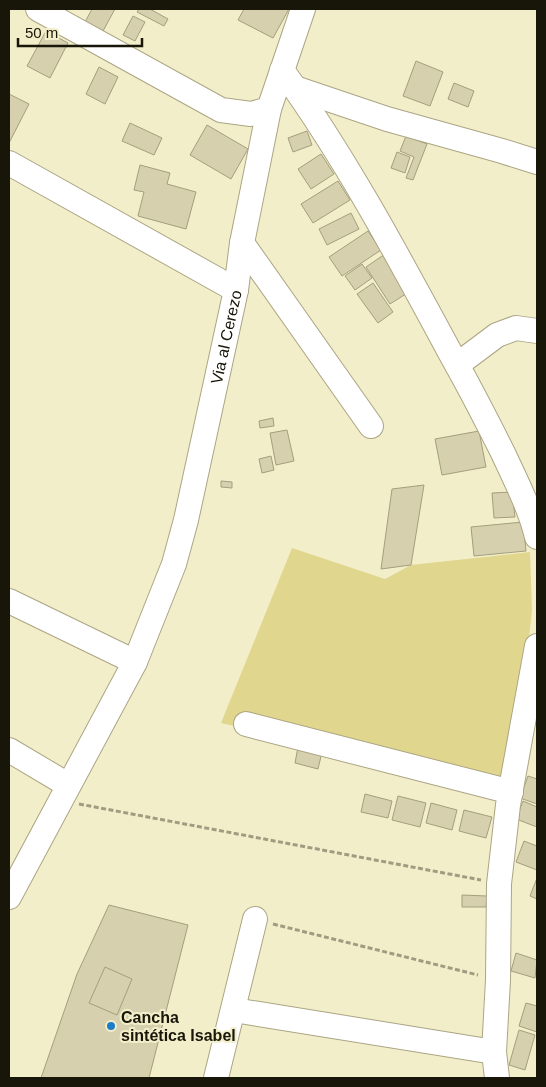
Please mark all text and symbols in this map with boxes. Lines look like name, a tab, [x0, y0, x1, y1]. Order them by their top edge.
scale bar	[18, 15, 141, 47]
text: 50 m	[25, 24, 58, 41]
street label: Via al Cerezo	[208, 288, 245, 386]
place label: Cancha sintética Isabel	[121, 1009, 236, 1044]
marker: Cancha sintética Isabel	[105, 1020, 117, 1032]

